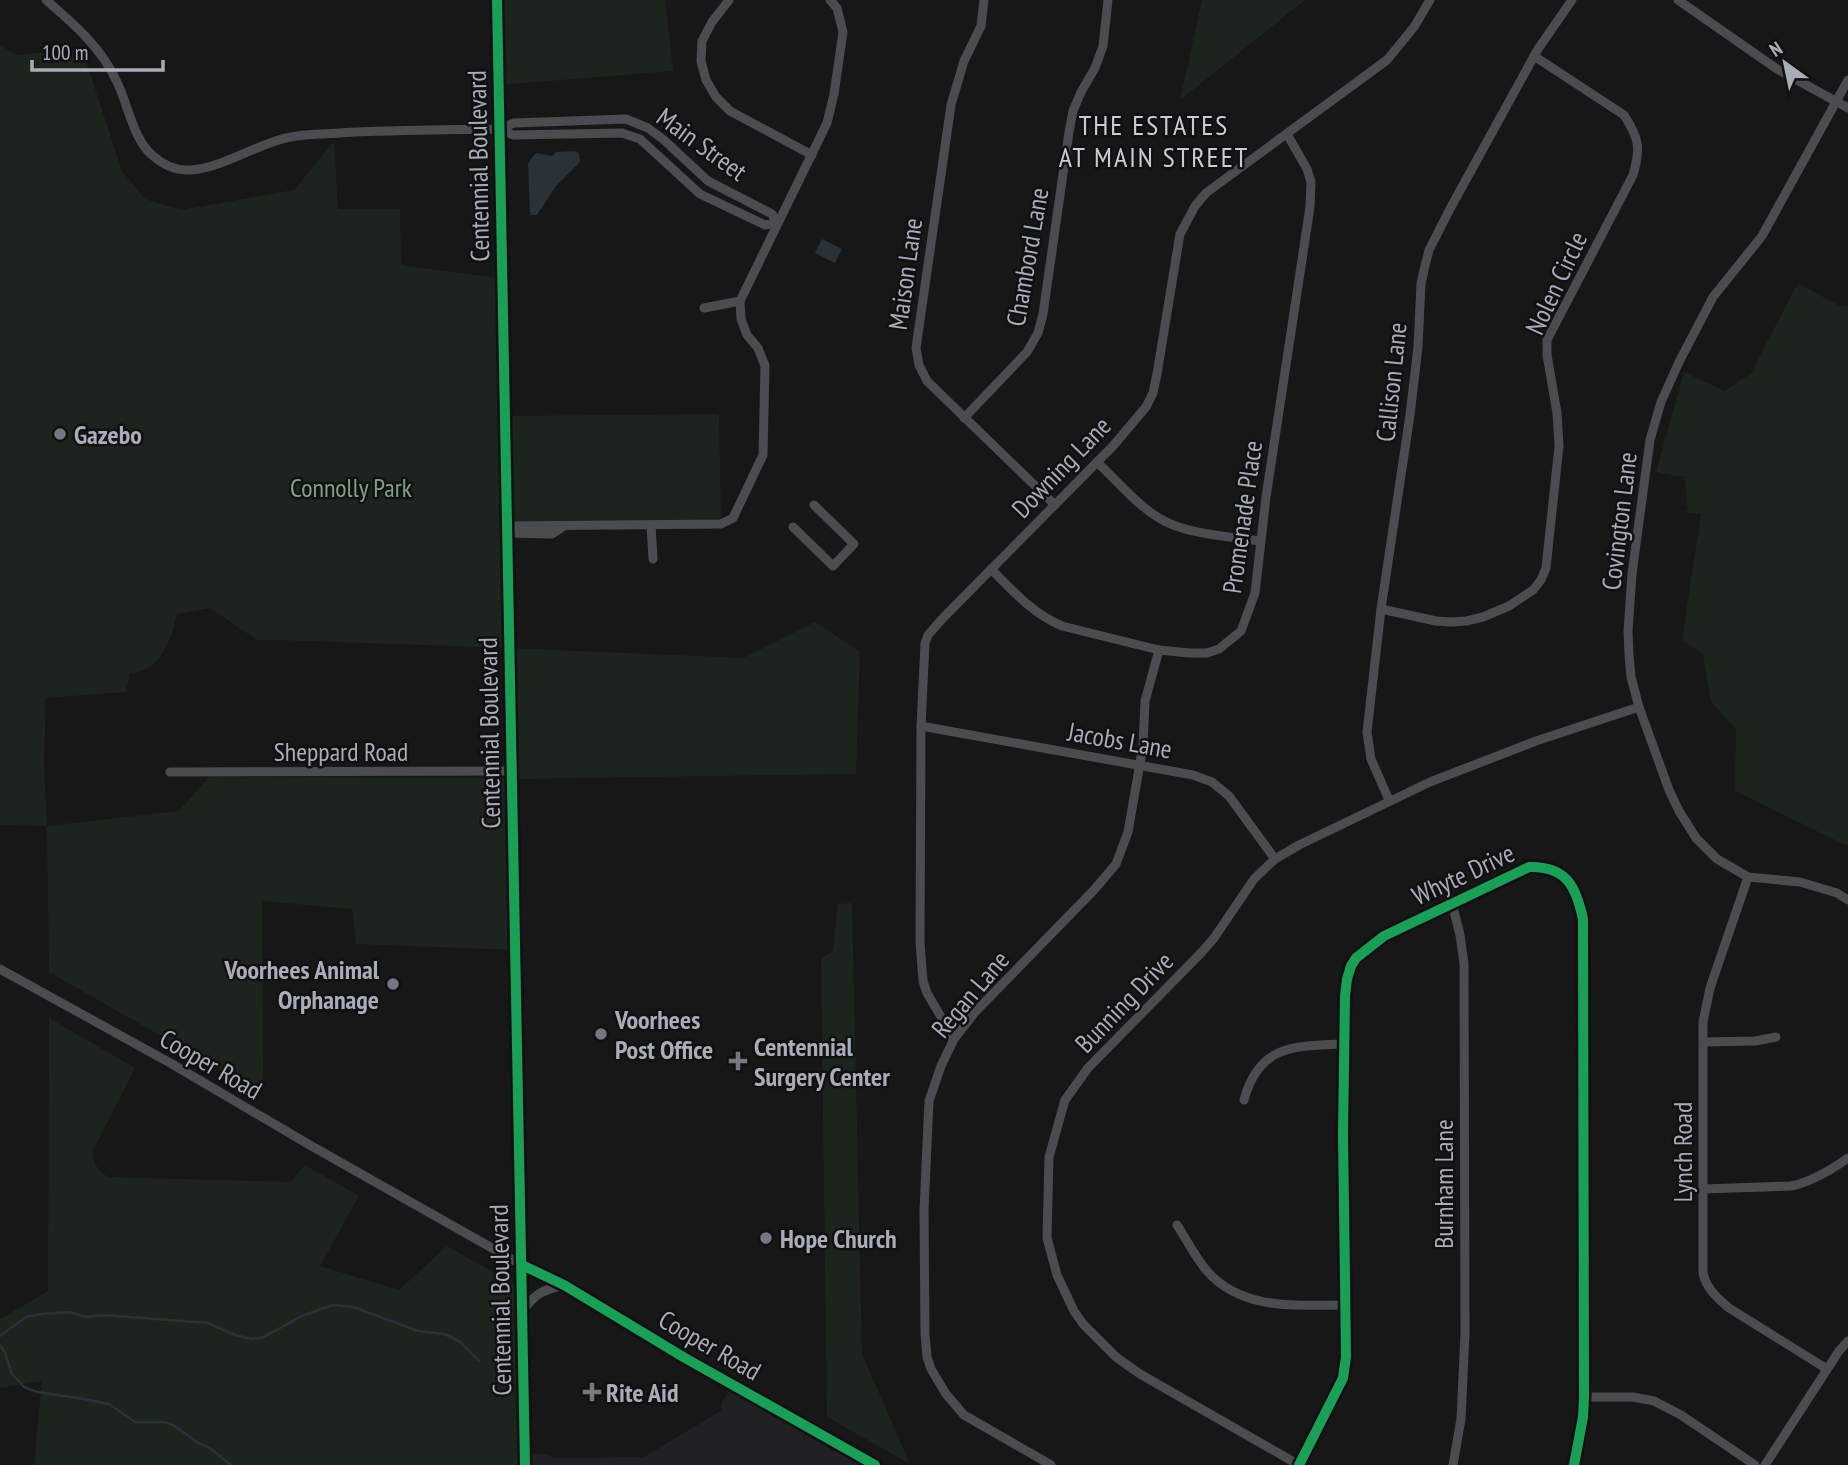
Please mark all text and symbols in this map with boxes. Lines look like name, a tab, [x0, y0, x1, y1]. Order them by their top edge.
scale bar	[32, 28, 163, 72]
north arrow	[1750, 28, 1820, 98]
text: N	[1765, 36, 1787, 62]
text: 100 m	[42, 39, 88, 66]
street label: Centennial Boulevard	[460, 70, 496, 262]
street label: Main Street	[650, 100, 754, 188]
district label: THE ESTATES AT MAIN STREET	[1059, 106, 1249, 175]
street label: Chambord Lane	[999, 185, 1055, 329]
street label: Maison Lane	[881, 216, 929, 332]
street label: Nolen Circle	[1518, 226, 1594, 340]
street label: Callison Lane	[1368, 321, 1414, 443]
street label: Downing Lane	[1005, 409, 1117, 525]
place label: Gazebo	[74, 418, 142, 451]
marker: Gazebo	[52, 426, 68, 442]
street label: Promenade Place	[1215, 438, 1269, 596]
street label: Covington Lane	[1594, 450, 1644, 592]
park label: Connolly Park	[290, 471, 412, 504]
street label: Centennial Boulevard	[471, 637, 507, 829]
street label: Jacobs Lane	[1064, 714, 1175, 765]
street label: Sheppard Road	[274, 735, 408, 768]
street label: Whyte Drive	[1407, 836, 1519, 912]
street label: Regan Lane	[924, 944, 1016, 1044]
street label: Bunning Drive	[1068, 945, 1180, 1059]
place label: Voorhees Animal Orphanage	[223, 953, 380, 1016]
marker: Voorhees Animal Orphanage	[385, 976, 401, 992]
place label: Voorhees Post Office	[614, 1003, 713, 1066]
street label: Cooper Road	[154, 1022, 268, 1106]
marker: Voorhees Post Office	[593, 1026, 609, 1042]
place label: Centennial Surgery Center	[754, 1030, 890, 1093]
marker: Centennial Surgery Center	[728, 1051, 748, 1071]
street label: Lynch Road	[1666, 1102, 1699, 1202]
street label: Burnham Lane	[1427, 1119, 1460, 1249]
street label: Centennial Boulevard	[482, 1204, 518, 1396]
place label: Hope Church	[780, 1222, 897, 1255]
marker: Hope Church	[758, 1230, 774, 1246]
street label: Cooper Road	[653, 1303, 767, 1387]
place label: Rite Aid	[606, 1376, 679, 1409]
marker: Rite Aid	[584, 1384, 600, 1400]

